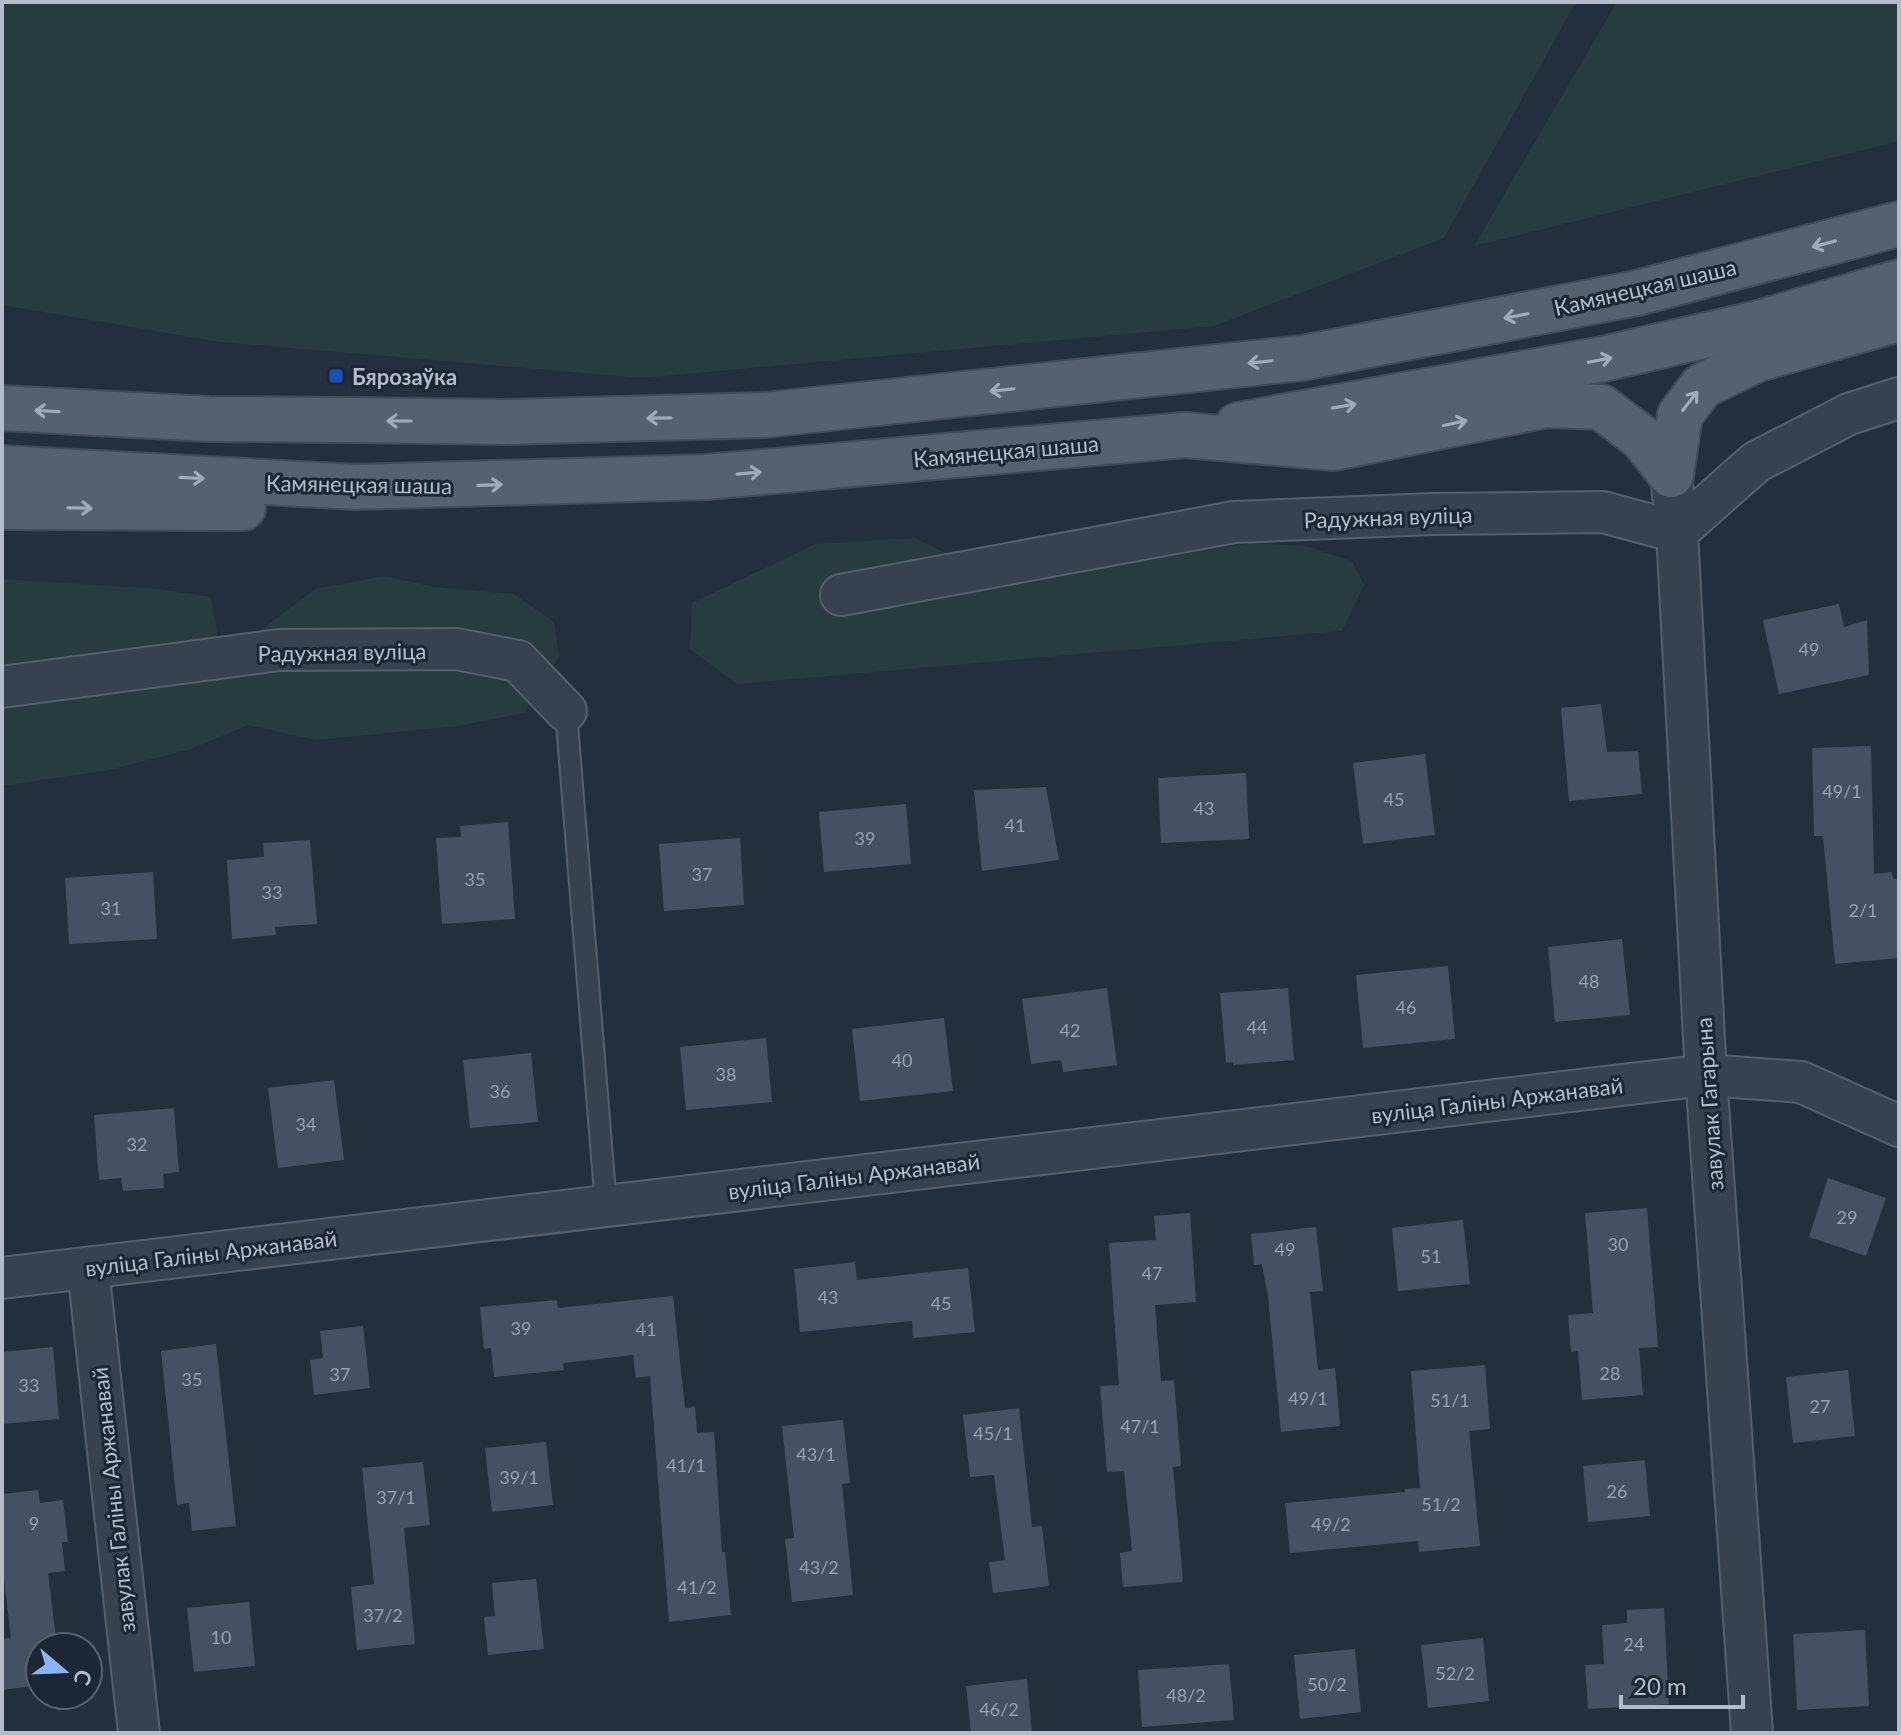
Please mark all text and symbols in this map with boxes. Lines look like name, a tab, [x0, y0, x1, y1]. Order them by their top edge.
one-way arrow	[1811, 238, 1837, 253]
street label: Камянецкая шаша	[1551, 253, 1739, 321]
one-way arrow	[1504, 309, 1529, 324]
one-way arrow	[1587, 351, 1612, 366]
one-way arrow	[1247, 355, 1274, 370]
place label: Бярозаўка	[352, 363, 457, 390]
marker: Бярозаўка	[327, 367, 345, 385]
one-way arrow	[989, 382, 1016, 397]
one-way arrow	[1682, 391, 1699, 412]
one-way arrow	[1331, 397, 1356, 412]
one-way arrow	[34, 403, 61, 418]
one-way arrow	[646, 410, 673, 425]
one-way arrow	[386, 413, 413, 429]
one-way arrow	[1442, 415, 1468, 430]
street label: Камянецкая шаша	[912, 429, 1100, 473]
one-way arrow	[735, 466, 762, 481]
street label: Камянецкая шаша	[266, 469, 452, 499]
one-way arrow	[178, 471, 205, 486]
one-way arrow	[476, 477, 503, 492]
one-way arrow	[66, 500, 93, 516]
street label: Радужная вуліца	[1303, 501, 1473, 533]
street label: Радужная вуліца	[257, 637, 427, 667]
house number: 49	[1799, 638, 1819, 660]
house number: 49/1	[1822, 780, 1862, 802]
house number: 45	[1384, 788, 1404, 810]
house number: 43	[1194, 797, 1214, 819]
house number: 41	[1005, 814, 1025, 836]
house number: 39	[855, 827, 875, 849]
house number: 37	[692, 863, 712, 885]
house number: 35	[465, 868, 485, 890]
house number: 33	[262, 881, 282, 903]
house number: 31	[101, 897, 121, 919]
house number: 2/1	[1848, 899, 1878, 921]
house number: 48	[1579, 970, 1599, 992]
house number: 46	[1396, 996, 1416, 1018]
house number: 44	[1247, 1016, 1267, 1038]
street label: завулак Гагарына	[1689, 1017, 1729, 1191]
house number: 42	[1060, 1019, 1080, 1041]
house number: 40	[892, 1049, 912, 1071]
house number: 38	[716, 1063, 736, 1085]
street label: вуліца Галіны Аржанавай	[1370, 1071, 1624, 1129]
house number: 36	[490, 1080, 510, 1102]
house number: 34	[296, 1113, 316, 1135]
house number: 32	[127, 1133, 147, 1155]
street label: вуліца Галіны Аржанавай	[727, 1147, 981, 1205]
house number: 29	[1837, 1206, 1857, 1228]
street label: вуліца Галіны Аржанавай	[84, 1224, 338, 1282]
house number: 30	[1608, 1233, 1628, 1255]
house number: 49	[1275, 1238, 1295, 1260]
house number: 51	[1421, 1245, 1441, 1267]
house number: 47	[1142, 1262, 1162, 1284]
house number: 43	[818, 1286, 838, 1308]
house number: 45	[931, 1292, 951, 1314]
house number: 39	[511, 1317, 531, 1339]
house number: 41	[636, 1318, 656, 1340]
house number: 28	[1600, 1362, 1620, 1384]
house number: 37	[330, 1363, 350, 1385]
street label: завулак Галіны Аржанавай	[86, 1366, 140, 1634]
house number: 35	[182, 1368, 202, 1390]
house number: 33	[19, 1374, 39, 1396]
house number: 49/1	[1288, 1387, 1328, 1409]
house number: 51/1	[1430, 1389, 1470, 1411]
house number: 27	[1810, 1395, 1830, 1417]
house number: 47/1	[1120, 1415, 1160, 1437]
house number: 45/1	[973, 1422, 1013, 1444]
house number: 43/1	[796, 1443, 836, 1465]
house number: 41/1	[666, 1454, 706, 1476]
house number: 39/1	[499, 1466, 539, 1488]
house number: 26	[1607, 1480, 1627, 1502]
house number: 37/1	[376, 1486, 416, 1508]
house number: 51/2	[1421, 1493, 1461, 1515]
house number: 9	[29, 1512, 39, 1534]
house number: 49/2	[1311, 1513, 1351, 1535]
house number: 43/2	[799, 1556, 839, 1578]
house number: 41/2	[677, 1576, 717, 1598]
house number: 37/2	[363, 1604, 403, 1626]
house number: 10	[211, 1626, 231, 1648]
north arrow	[24, 1631, 104, 1711]
house number: 24	[1624, 1633, 1644, 1655]
scale bar	[1621, 1659, 1743, 1709]
house number: 52/2	[1435, 1662, 1475, 1684]
text: С	[68, 1666, 99, 1689]
text: 20 m	[1633, 1671, 1687, 1700]
house number: 50/2	[1307, 1673, 1347, 1695]
house number: 48/2	[1166, 1684, 1206, 1706]
house number: 46/2	[979, 1698, 1019, 1720]

